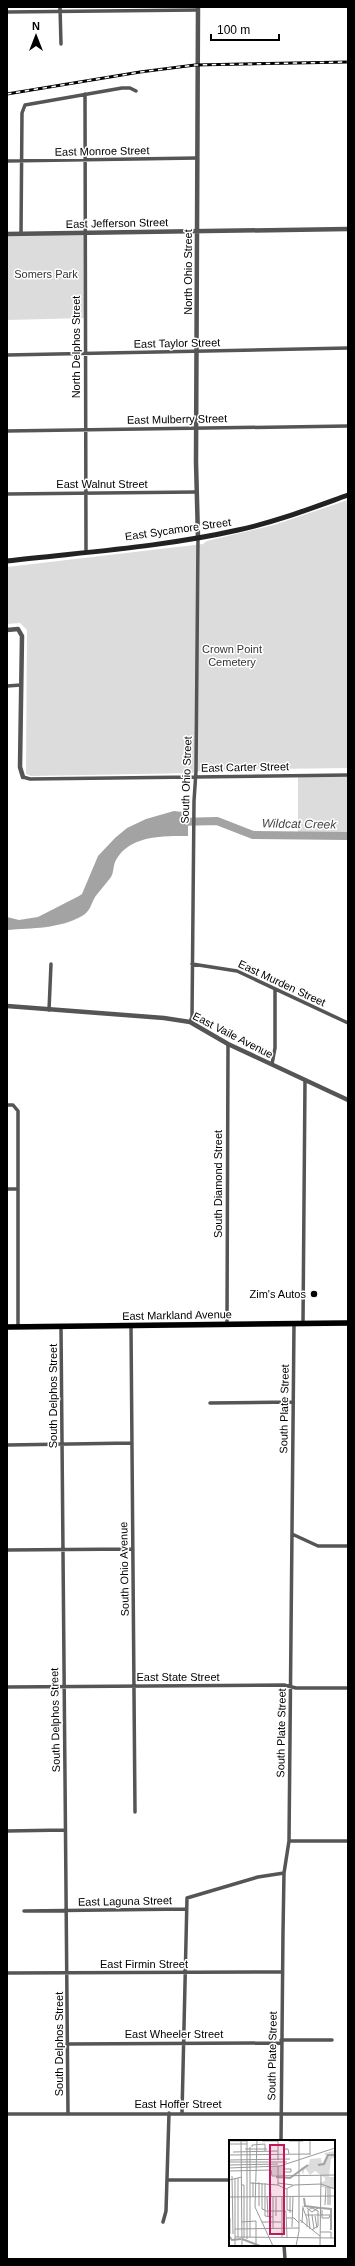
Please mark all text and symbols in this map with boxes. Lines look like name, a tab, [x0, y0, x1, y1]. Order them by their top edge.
north arrow	[16, 16, 56, 56]
scale bar	[211, 16, 279, 42]
text: N	[32, 20, 40, 32]
text: 100 m	[217, 23, 250, 37]
street label: East Monroe Street	[55, 144, 149, 158]
street label: East Jefferson Street	[66, 216, 168, 230]
street label: North Ohio Street	[182, 229, 194, 315]
park label: Somers Park	[14, 268, 78, 280]
street label: North Delphos Street	[70, 296, 82, 398]
street label: East Taylor Street	[134, 336, 220, 350]
street label: East Mulberry Street	[127, 412, 227, 426]
street label: East Walnut Street	[56, 478, 148, 490]
street label: East Sycamore Street	[124, 516, 232, 542]
park label: Crown Point Cemetery	[202, 643, 262, 668]
street label: South Ohio Street	[178, 736, 194, 824]
street label: East Carter Street	[201, 760, 289, 774]
water label: Wildcat Creek	[262, 816, 337, 832]
street label: East Murden Street	[237, 958, 327, 1008]
street label: East Vaile Avenue	[191, 1010, 275, 1060]
street label: South Diamond Street	[212, 1130, 224, 1238]
place label: Zim's Autos	[249, 1288, 306, 1300]
marker: Zim's Autos	[309, 1289, 319, 1299]
street label: East Markland Avenue	[122, 1308, 232, 1322]
street label: South Delphos Street	[47, 1344, 59, 1448]
street label: South Plate Street	[277, 1364, 291, 1454]
street label: South Ohio Avenue	[117, 1522, 131, 1616]
street label: South Delphos Street	[48, 1668, 62, 1772]
street label: East State Street	[136, 1671, 220, 1683]
street label: South Plate Street	[274, 1688, 288, 1778]
street label: East Laguna Street	[78, 1894, 172, 1908]
street label: East Firmin Street	[100, 1958, 188, 1970]
street label: South Delphos Street	[53, 1992, 65, 2096]
street label: South Plate Street	[265, 2011, 279, 2101]
street label: East Wheeler Street	[125, 2028, 223, 2040]
street label: East Hoffer Street	[134, 2098, 222, 2110]
inset map	[229, 2140, 335, 2246]

